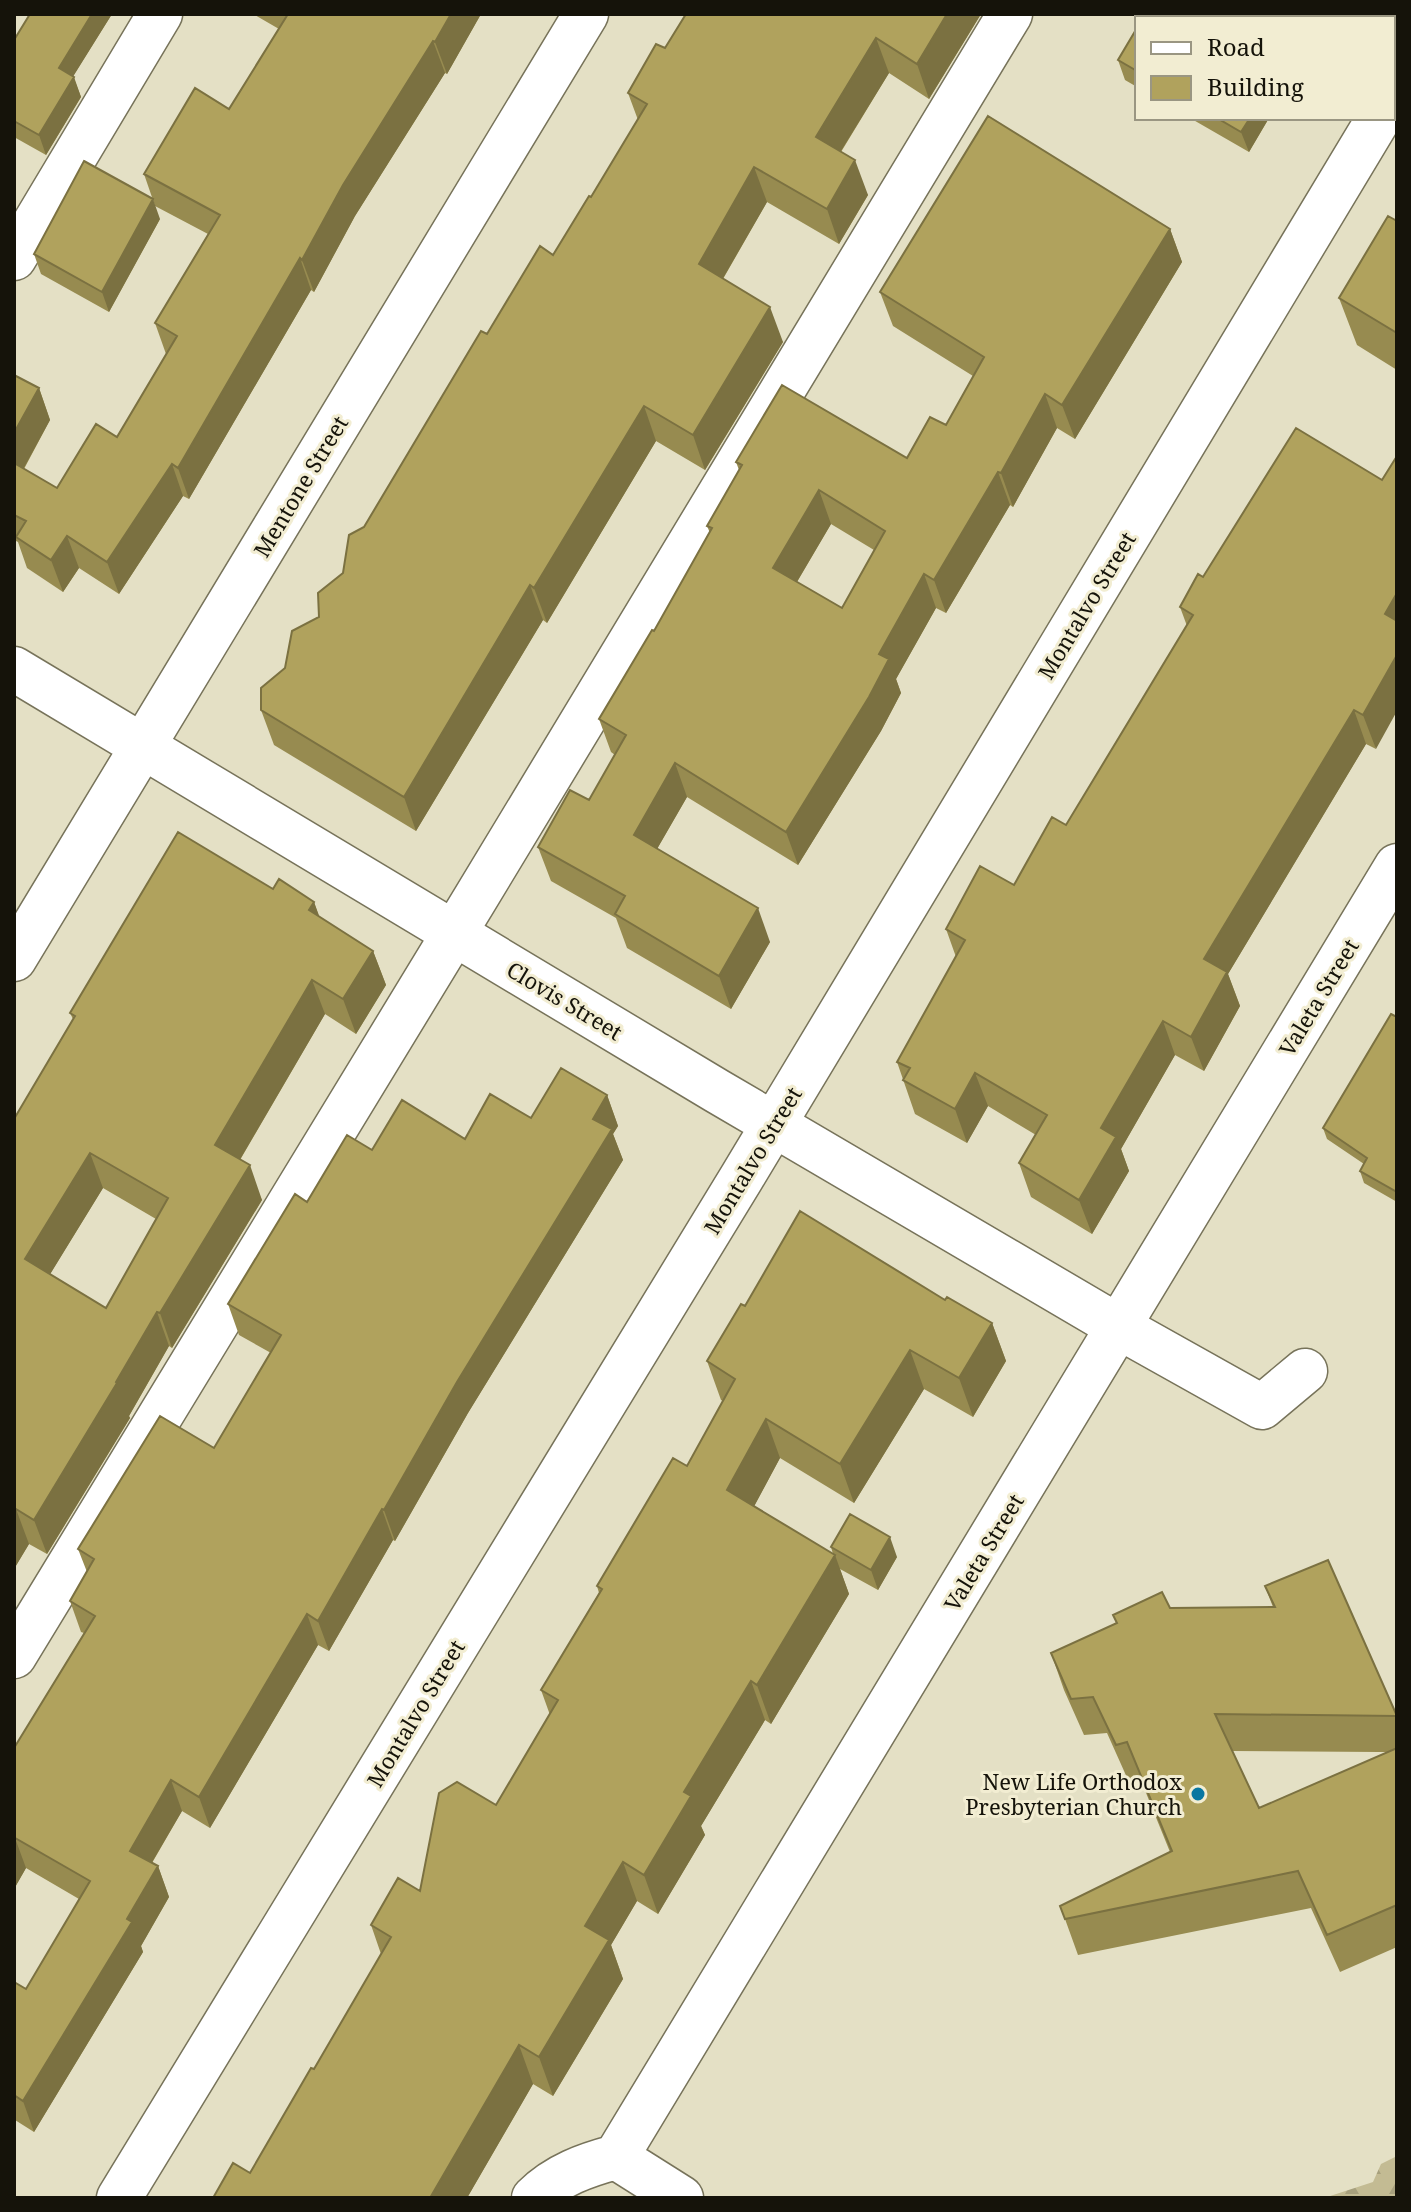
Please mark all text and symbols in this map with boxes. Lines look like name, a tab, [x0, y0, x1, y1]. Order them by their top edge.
legend	[1135, 16, 1395, 120]
text: Road	[1207, 30, 1265, 63]
text: Building	[1207, 70, 1304, 103]
street label: Mentone Street	[246, 409, 354, 562]
street label: Montalvo Street	[1030, 525, 1142, 684]
street label: Valeta Street	[1271, 933, 1365, 1061]
street label: Clovis Street	[502, 954, 629, 1046]
street label: Montalvo Street	[696, 1080, 808, 1239]
street label: Valeta Street	[936, 1488, 1030, 1616]
street label: Montalvo Street	[359, 1633, 471, 1792]
place label: New Life Orthodox Presbyterian Church	[965, 1766, 1182, 1821]
marker: New Life Orthodox Presbyterian Church	[1189, 1785, 1207, 1803]

